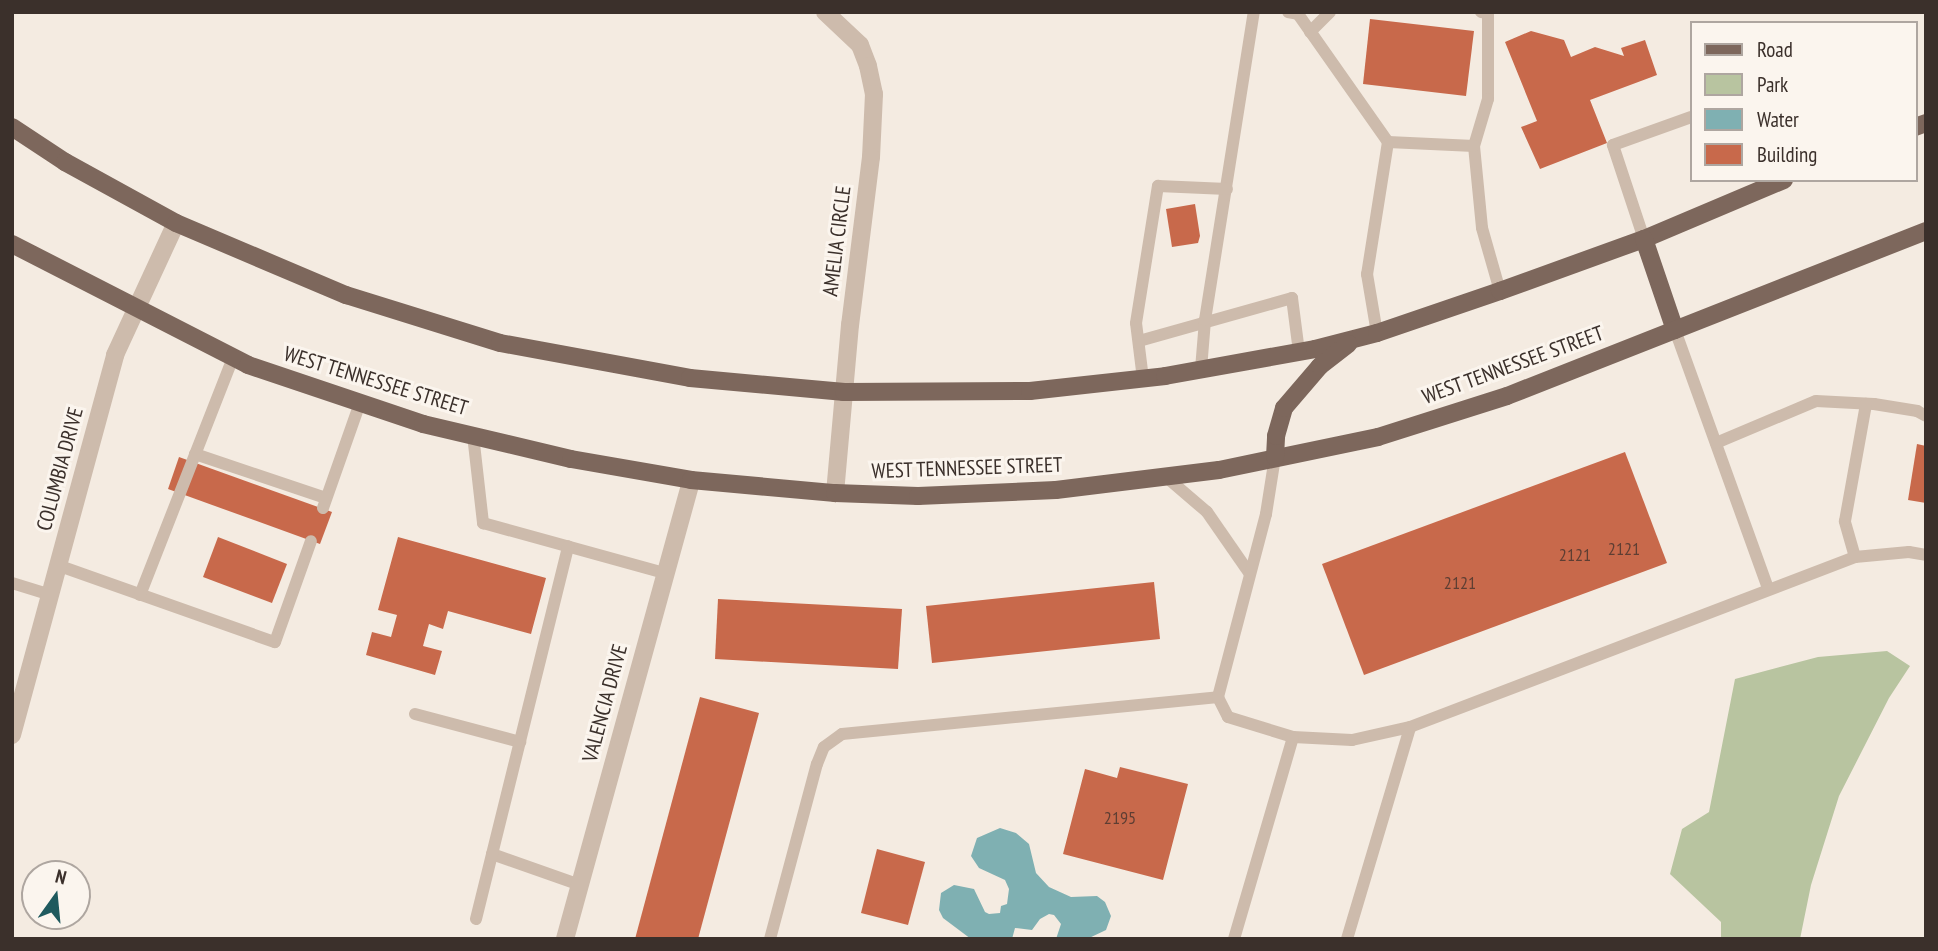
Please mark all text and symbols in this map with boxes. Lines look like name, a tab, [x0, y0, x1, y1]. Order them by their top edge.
legend	[1689, 21, 1917, 182]
text: Road	[1757, 36, 1793, 63]
text: Park	[1757, 71, 1788, 98]
text: Water	[1757, 106, 1799, 133]
text: Building	[1757, 141, 1817, 168]
street label: AMELIA CIRCLE	[818, 184, 856, 298]
street label: WEST TENNESSEE STREET	[1418, 320, 1608, 410]
street label: WEST TENNESSEE STREET	[280, 341, 472, 421]
street label: COLUMBIA DRIVE	[31, 404, 89, 534]
street label: WEST TENNESSEE STREET	[870, 452, 1064, 484]
house number: 2121	[1608, 538, 1640, 560]
house number: 2121	[1559, 544, 1591, 566]
house number: 2121	[1444, 572, 1476, 594]
street label: VALENCIA DRIVE	[577, 641, 633, 765]
house number: 2195	[1104, 807, 1136, 829]
north arrow	[21, 860, 91, 930]
text: N	[53, 864, 69, 890]

